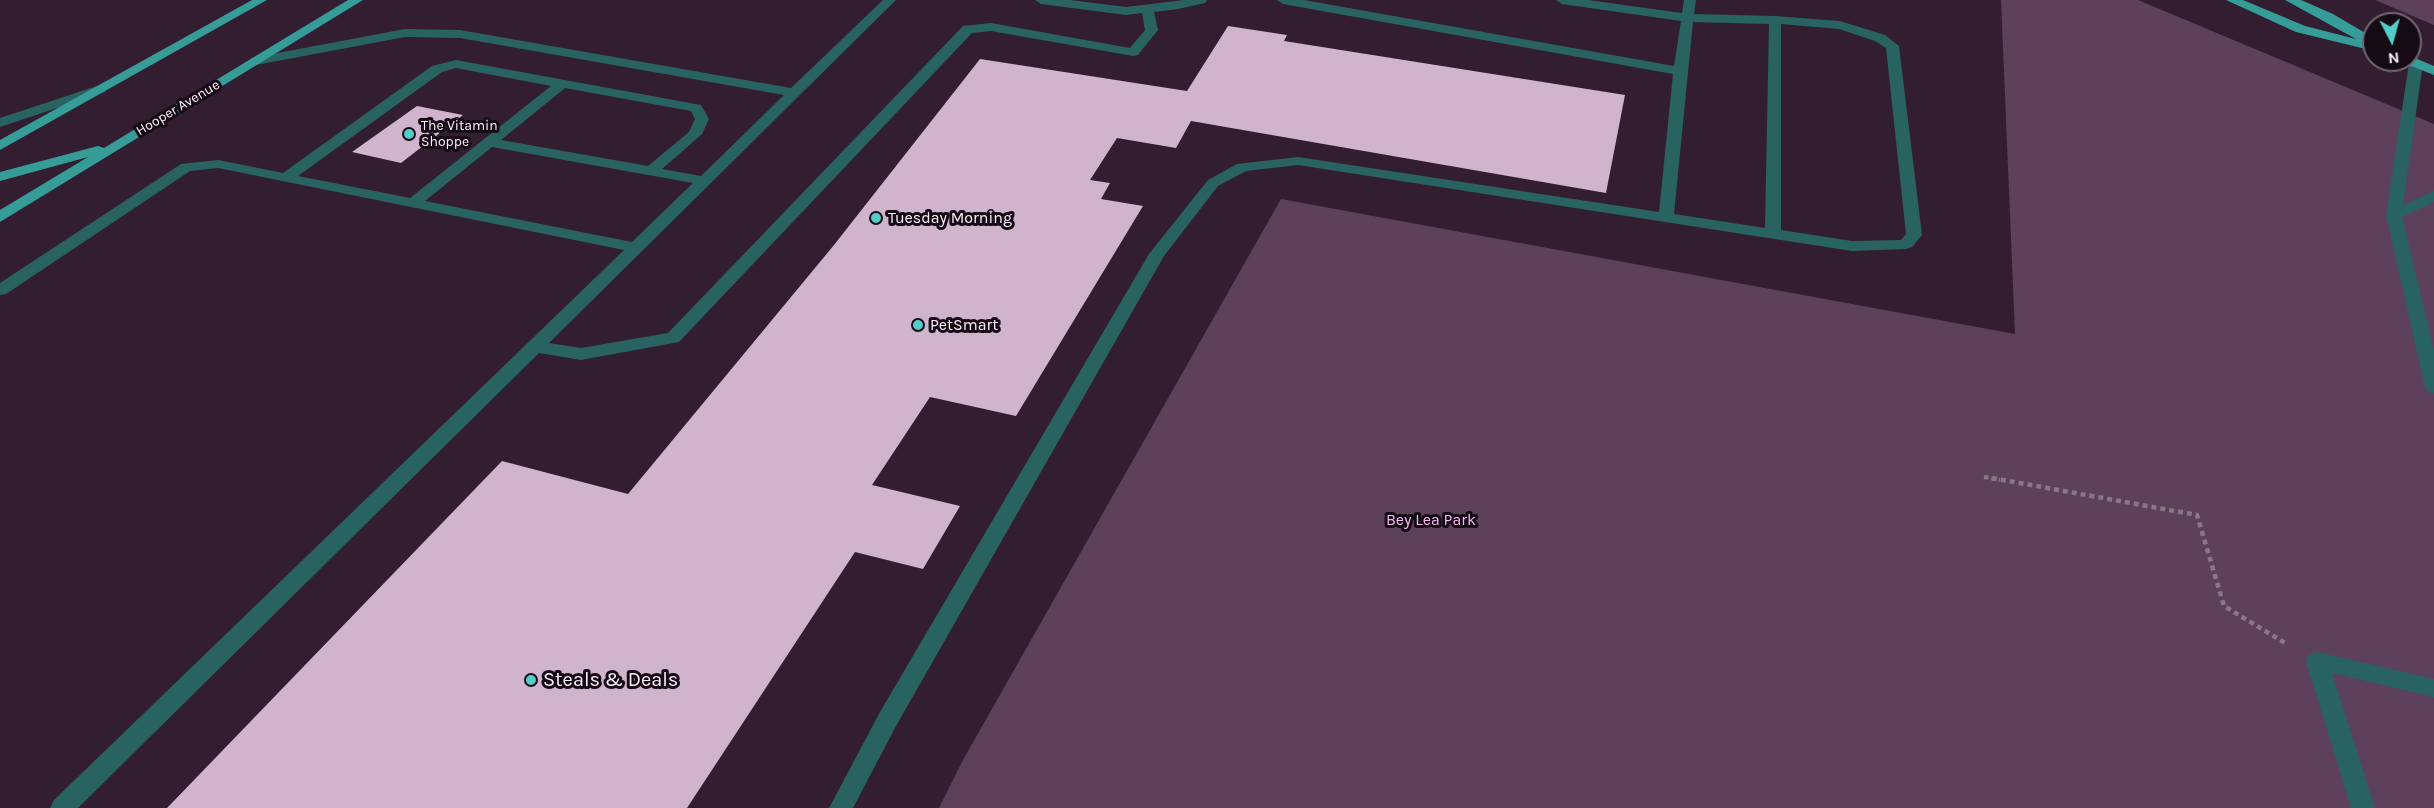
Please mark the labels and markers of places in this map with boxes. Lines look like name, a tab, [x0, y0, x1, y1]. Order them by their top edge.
place label: The Vitamin Shoppe	[421, 118, 498, 150]
marker: The Vitamin Shoppe	[402, 127, 416, 141]
place label: Tuesday Morning	[888, 208, 1012, 228]
marker: Tuesday Morning	[869, 211, 883, 225]
place label: PetSmart	[930, 315, 998, 335]
marker: PetSmart	[911, 318, 925, 332]
place label: Steals & Deals	[543, 668, 678, 692]
marker: Steals & Deals	[524, 673, 538, 687]

